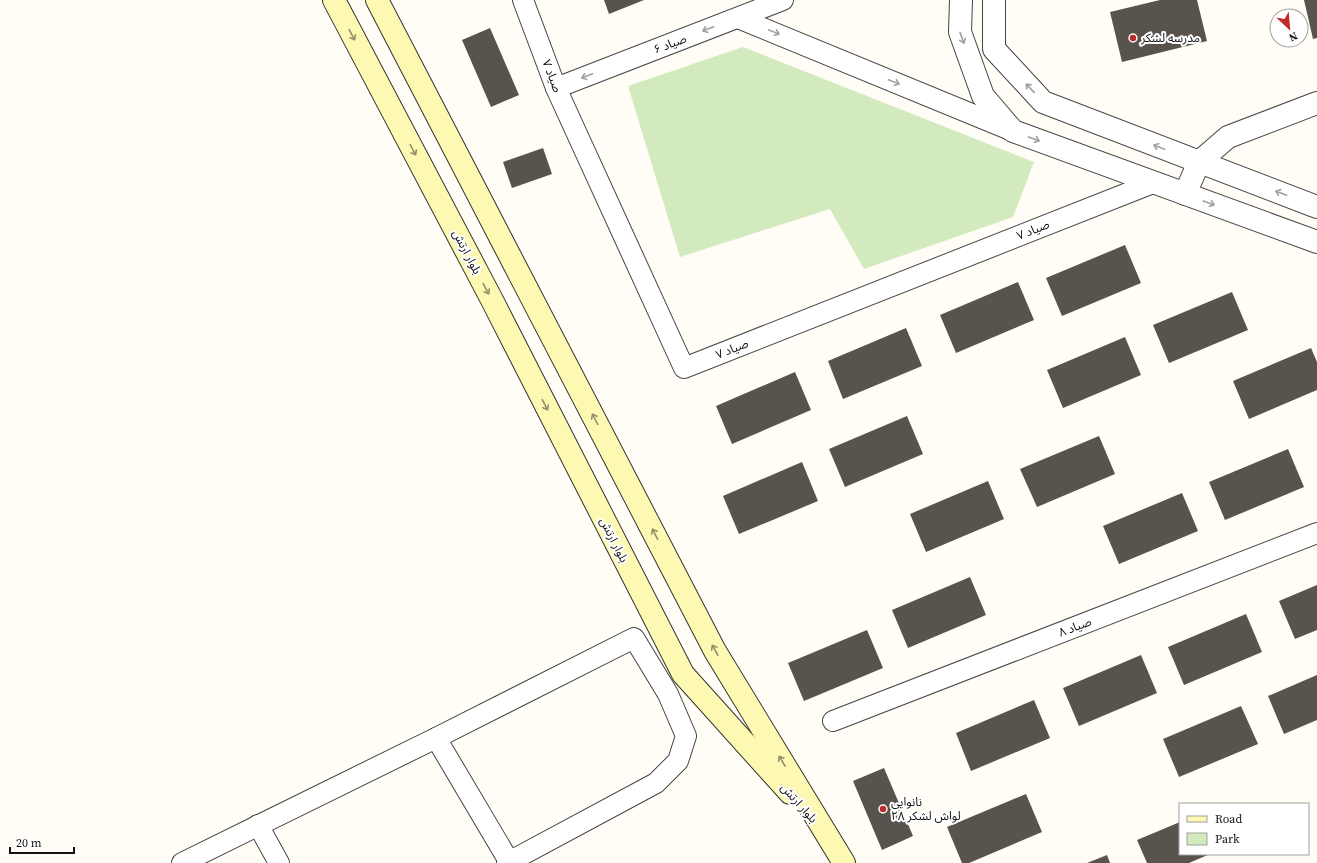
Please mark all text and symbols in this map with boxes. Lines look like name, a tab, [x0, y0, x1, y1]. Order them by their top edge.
north arrow	[1269, 8, 1309, 48]
one-way arrow	[702, 26, 714, 34]
one-way arrow	[349, 28, 357, 40]
text: N	[1286, 28, 1300, 45]
one-way arrow	[767, 29, 779, 37]
street label: صیاد ۶	[651, 30, 689, 58]
place label: مدرسه لشکر	[1140, 30, 1200, 46]
one-way arrow	[959, 32, 966, 45]
marker: مدرسه لشکر	[1128, 33, 1138, 43]
street label: صیاد ۷	[538, 57, 566, 95]
one-way arrow	[581, 72, 593, 80]
one-way arrow	[888, 79, 900, 86]
one-way arrow	[1025, 83, 1034, 93]
one-way arrow	[1028, 136, 1041, 143]
one-way arrow	[1154, 142, 1166, 150]
one-way arrow	[410, 143, 417, 155]
one-way arrow	[1275, 189, 1287, 197]
one-way arrow	[1202, 200, 1215, 207]
street label: صیاد ۷	[1014, 216, 1052, 244]
street label: بلوار ارتش	[449, 227, 485, 277]
one-way arrow	[483, 283, 491, 295]
street label: صیاد ۷	[713, 335, 751, 363]
one-way arrow	[542, 399, 550, 411]
one-way arrow	[591, 413, 598, 425]
street label: بلوار ارتش	[596, 515, 632, 565]
one-way arrow	[651, 528, 658, 540]
street label: صیاد ۸	[1056, 613, 1094, 641]
one-way arrow	[710, 644, 718, 656]
one-way arrow	[778, 756, 786, 767]
street label: بلوار ارتش	[777, 780, 821, 826]
place label: نانوایی لواش لشکر ۲۸	[891, 794, 961, 824]
legend	[1179, 803, 1309, 855]
marker: نانوایی لواش لشکر ۲۸	[878, 804, 888, 814]
text: Road	[1215, 811, 1242, 827]
scale bar	[10, 829, 74, 855]
text: Park	[1215, 831, 1240, 847]
text: 20 m	[16, 835, 42, 851]

